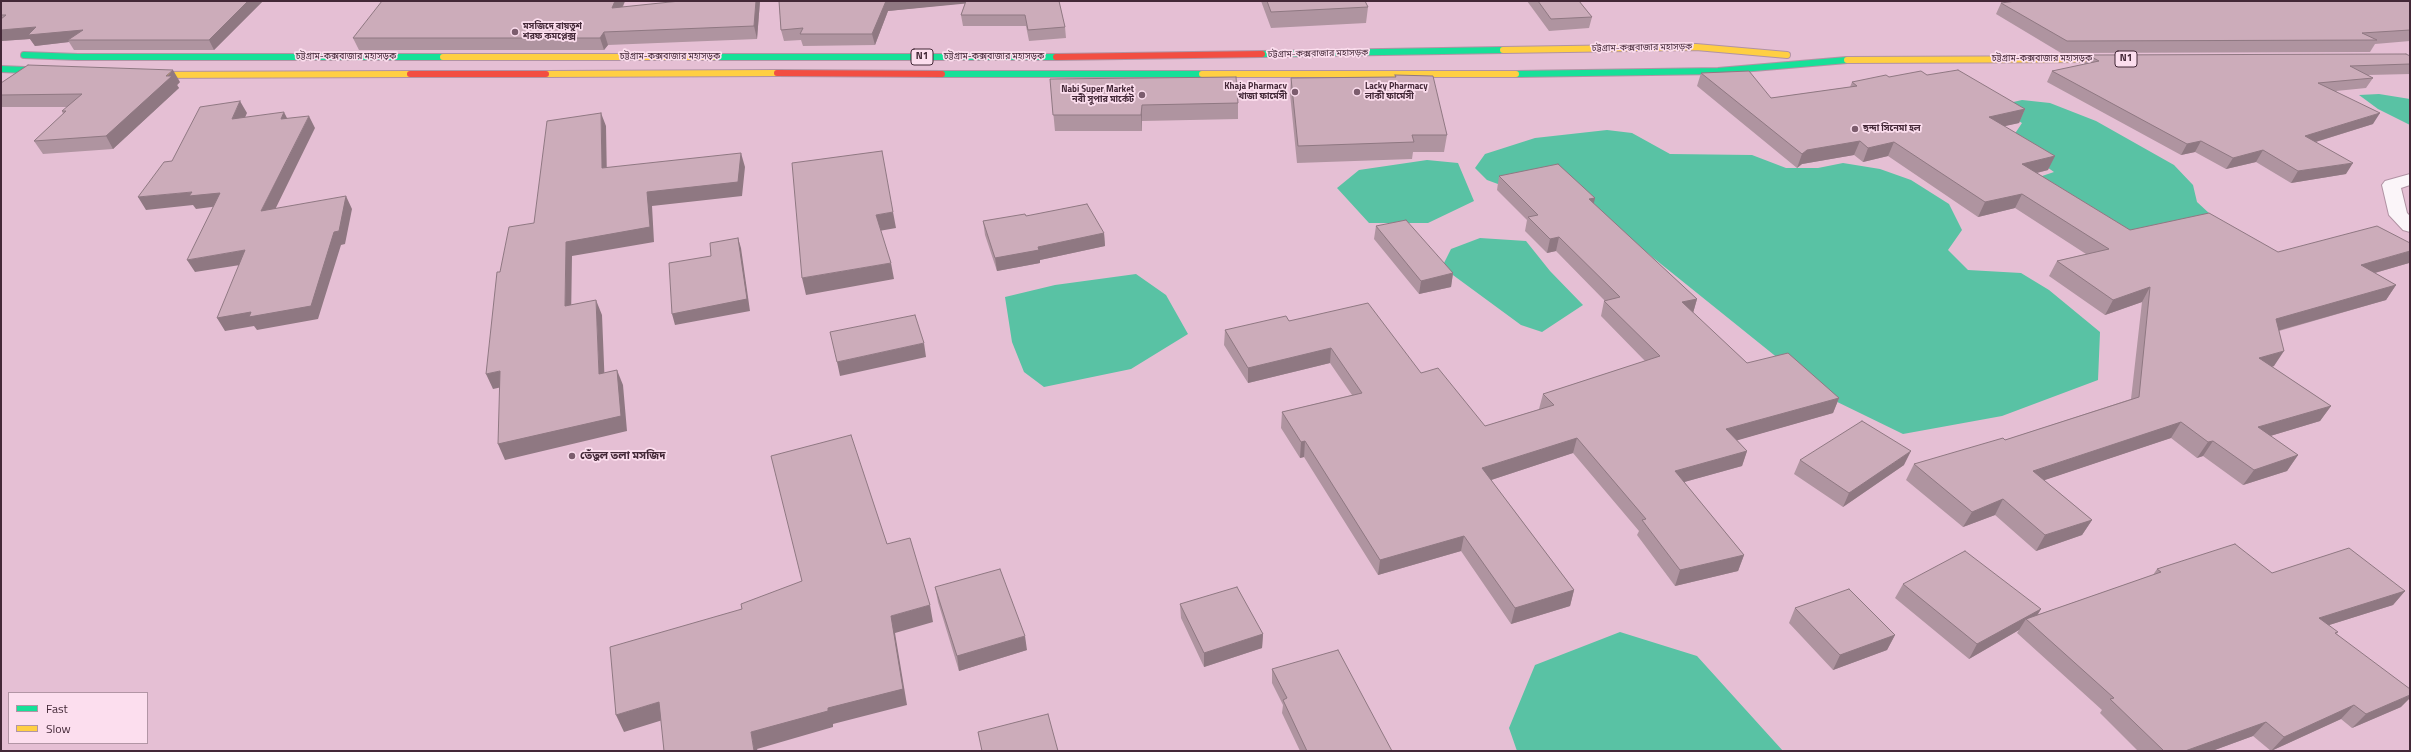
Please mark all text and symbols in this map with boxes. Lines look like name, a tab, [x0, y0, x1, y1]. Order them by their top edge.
place label: মসজিদে বায়তুশ শরফ কমপ্লেক্স	[523, 22, 582, 43]
marker: মসজিদে বায়তুশ শরফ কমপ্লেক্স	[510, 27, 520, 37]
street label: চট্টগ্রাম-কক্সবাজার মহাসড়ক	[1592, 42, 1692, 54]
street label: চট্টগ্রাম-কক্সবাজার মহাসড়ক	[1268, 48, 1368, 60]
road number: N1	[911, 49, 933, 65]
road number: N1	[2115, 51, 2137, 67]
street label: চট্টগ্রাম-কক্সবাজার মহাসড়ক	[296, 52, 396, 62]
street label: চট্টগ্রাম-কক্সবাজার মহাসড়ক	[620, 52, 720, 62]
street label: চট্টগ্রাম-কক্সবাজার মহাসড়ক	[944, 52, 1044, 62]
street label: চট্টগ্রাম-কক্সবাজার মহাসড়ক	[1992, 54, 2092, 64]
place label: Khaja Pharmacy খাজা ফার্মেসী	[1224, 82, 1287, 103]
place label: Lacky Pharmacy লাকী ফার্মেসী	[1365, 82, 1428, 103]
place label: Nabi Super Market নবী সুপার মার্কেট	[1061, 85, 1134, 106]
marker: Khaja Pharmacy খাজা ফার্মেসী	[1290, 87, 1300, 97]
marker: Lacky Pharmacy লাকী ফার্মেসী	[1352, 87, 1362, 97]
marker: Nabi Super Market নবী সুপার মার্কেট	[1137, 90, 1147, 100]
marker: ছন্দা সিনেমা হল	[1850, 124, 1860, 134]
place label: ছন্দা সিনেমা হল	[1863, 124, 1921, 134]
place label: তেঁতুল তলা মসজিদ	[580, 449, 665, 463]
marker: তেঁতুল তলা মসজিদ	[567, 451, 577, 461]
legend	[8, 692, 148, 744]
text: Fast	[46, 699, 68, 718]
text: Slow	[46, 719, 71, 738]

